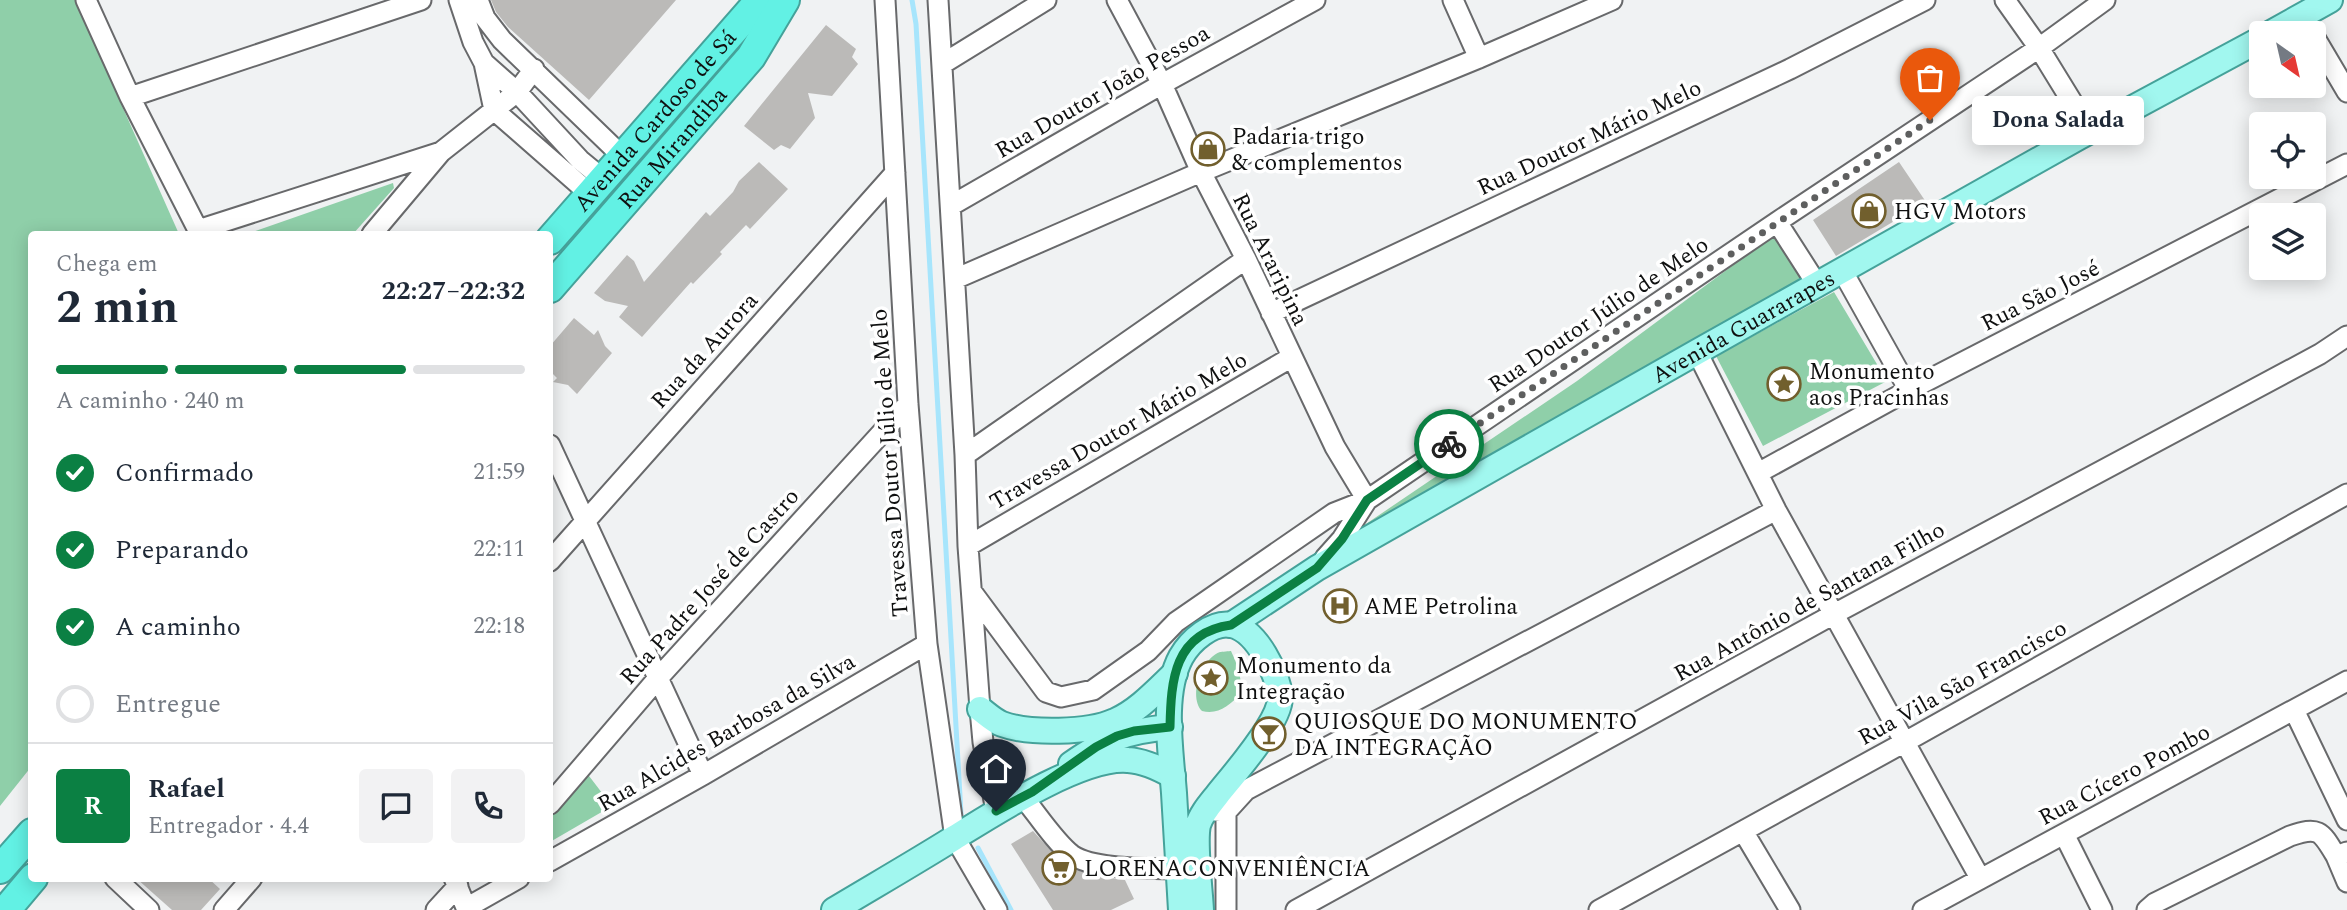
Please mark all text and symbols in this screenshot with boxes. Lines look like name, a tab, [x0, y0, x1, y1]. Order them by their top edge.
street label: Rua Doutor João Pessoa	[989, 16, 1217, 168]
north arrow	[2249, 21, 2326, 98]
map controls	[2249, 21, 2326, 280]
street label: Avenida Cardoso de Sá	[566, 22, 746, 221]
pin	[1900, 48, 1960, 120]
icon: bag	[1911, 59, 1949, 97]
street label: Rua Doutor Mário Melo	[1472, 71, 1708, 206]
street label: Rua Mirandiba	[610, 80, 737, 218]
callout: Dona Salada	[1972, 96, 2144, 144]
text: Dona Salada	[1992, 103, 2124, 138]
button: locate	[2249, 112, 2326, 189]
place label: Padaria trigo & complementos	[1232, 120, 1403, 181]
shop icon: Padaria trigo & complementos	[1189, 130, 1227, 168]
street label: Rua Araripina	[1222, 187, 1317, 332]
shop icon: HGV Motors	[1850, 192, 1888, 230]
place label: HGV Motors	[1894, 195, 2027, 230]
button: layers	[2249, 203, 2326, 280]
street label: Rua Doutor Júlio de Melo	[1481, 228, 1716, 402]
text: Chega em	[56, 247, 157, 282]
street label: Rua São José	[1975, 251, 2106, 341]
street label: Avenida Guararapes	[1645, 262, 1842, 393]
text: 22:27–22:32	[381, 271, 525, 311]
text: 2 min	[56, 273, 178, 343]
street label: Rua da Aurora	[643, 285, 767, 417]
street label: Travessa Doutor Júlio de Melo	[862, 308, 919, 618]
street label: Travessa Doutor Mário Melo	[983, 343, 1254, 520]
place label: Monumento aos Pracinhas	[1809, 355, 1949, 416]
place icon: Monumento aos Pracinhas	[1765, 365, 1803, 403]
text: A caminho · 240 m	[56, 384, 245, 419]
courier	[1414, 409, 1484, 479]
icon: bike	[1430, 425, 1468, 463]
text: Confirmado	[115, 453, 254, 493]
icon: check	[56, 454, 94, 492]
text: 21:59	[473, 455, 525, 490]
street label: Rua Padre José de Castro	[612, 481, 808, 693]
street label: Rua Antônio de Santana Filho	[1668, 513, 1952, 692]
text: Preparando	[115, 530, 249, 570]
icon: check	[56, 531, 94, 569]
text: 22:11	[473, 532, 525, 567]
hospital icon: AME Petrolina	[1321, 587, 1359, 625]
place label: AME Petrolina	[1364, 590, 1518, 625]
text: A caminho	[115, 607, 241, 647]
icon: check	[56, 608, 94, 646]
text: 22:18	[473, 609, 525, 644]
street label: Rua Vila São Francisco	[1852, 611, 2074, 755]
street label: Rua Alcides Barbosa da Silva	[591, 645, 862, 822]
place label: Monumento da Integração	[1236, 649, 1391, 710]
place icon: Monumento da Integração	[1192, 659, 1230, 697]
text: Entregue	[115, 684, 221, 724]
place label: QUIOSQUE DO MONUMENTO DA INTEGRAÇÃO	[1294, 705, 1637, 766]
bar icon: QUIOSQUE DO MONUMENTO DA INTEGRAÇÃO	[1250, 715, 1288, 753]
street label: Rua Cícero Pombo	[2033, 715, 2217, 835]
pin	[966, 739, 1026, 811]
icon: home	[977, 750, 1015, 788]
text: Rafael	[148, 769, 225, 809]
button: chat	[359, 769, 433, 843]
button: phone	[451, 769, 525, 843]
text: R	[84, 786, 102, 826]
text: Entregador · 4.4	[148, 809, 309, 844]
supermarket icon: LORENACONVENIÊNCIA	[1040, 849, 1078, 887]
place label: LORENACONVENIÊNCIA	[1084, 852, 1370, 887]

